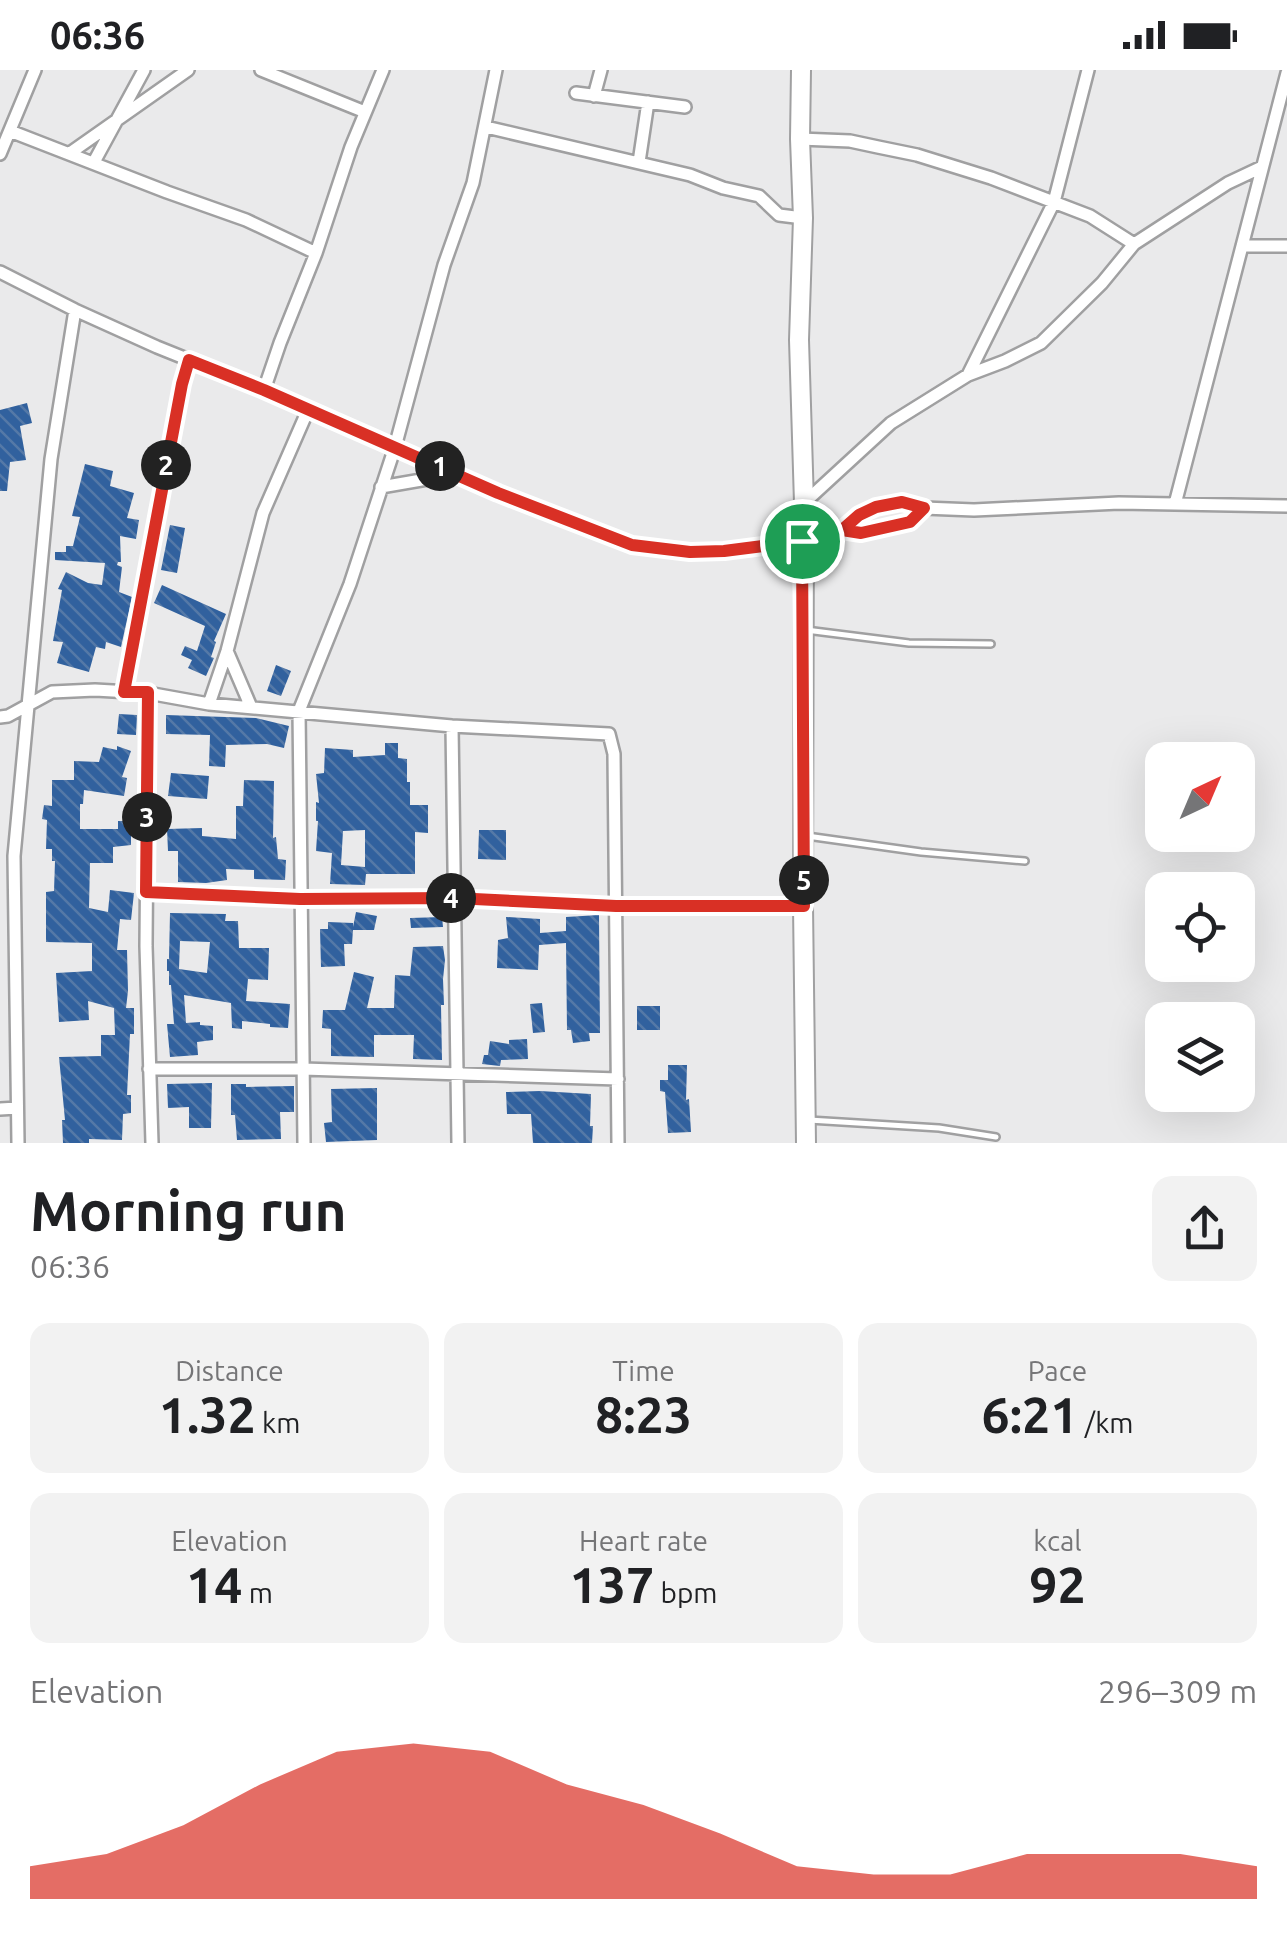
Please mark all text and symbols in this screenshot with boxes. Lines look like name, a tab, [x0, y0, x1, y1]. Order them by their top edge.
text: 06:36	[50, 14, 145, 56]
pin: 2	[141, 440, 191, 490]
pin: 1	[415, 441, 465, 491]
text: 2	[158, 449, 174, 480]
text: 1	[432, 450, 448, 481]
pin	[760, 499, 845, 584]
icon: arrive	[775, 514, 830, 569]
north arrow	[1145, 742, 1255, 852]
map controls	[1145, 742, 1255, 1112]
pin: 3	[122, 792, 172, 842]
text: 3	[139, 801, 155, 832]
pin: 5	[779, 855, 829, 905]
text: 5	[796, 864, 812, 895]
button: locate	[1145, 872, 1255, 982]
pin: 4	[426, 873, 476, 923]
text: 4	[443, 882, 459, 913]
button: layers	[1145, 1002, 1255, 1112]
button: share	[1152, 1176, 1257, 1281]
text: Morning run	[30, 1180, 347, 1241]
text: 06:36	[30, 1248, 110, 1284]
text: Distance	[175, 1355, 284, 1386]
text: Time	[612, 1355, 675, 1386]
text: Pace	[1028, 1355, 1087, 1386]
text: 1.32	[159, 1386, 256, 1442]
text: 8:23	[595, 1386, 692, 1442]
text: 6:21	[982, 1386, 1078, 1442]
text: km	[256, 1407, 300, 1438]
text: /km	[1078, 1407, 1133, 1438]
text: Elevation	[171, 1525, 288, 1556]
text: Heart rate	[579, 1525, 708, 1556]
text: kcal	[1033, 1525, 1082, 1556]
text: 14	[186, 1556, 242, 1612]
text: 137	[570, 1556, 654, 1612]
text: 92	[1029, 1556, 1086, 1612]
text: m	[242, 1577, 273, 1608]
text: bpm	[654, 1577, 717, 1608]
text: Elevation	[30, 1673, 163, 1709]
text: 296–309 m	[1098, 1673, 1257, 1709]

